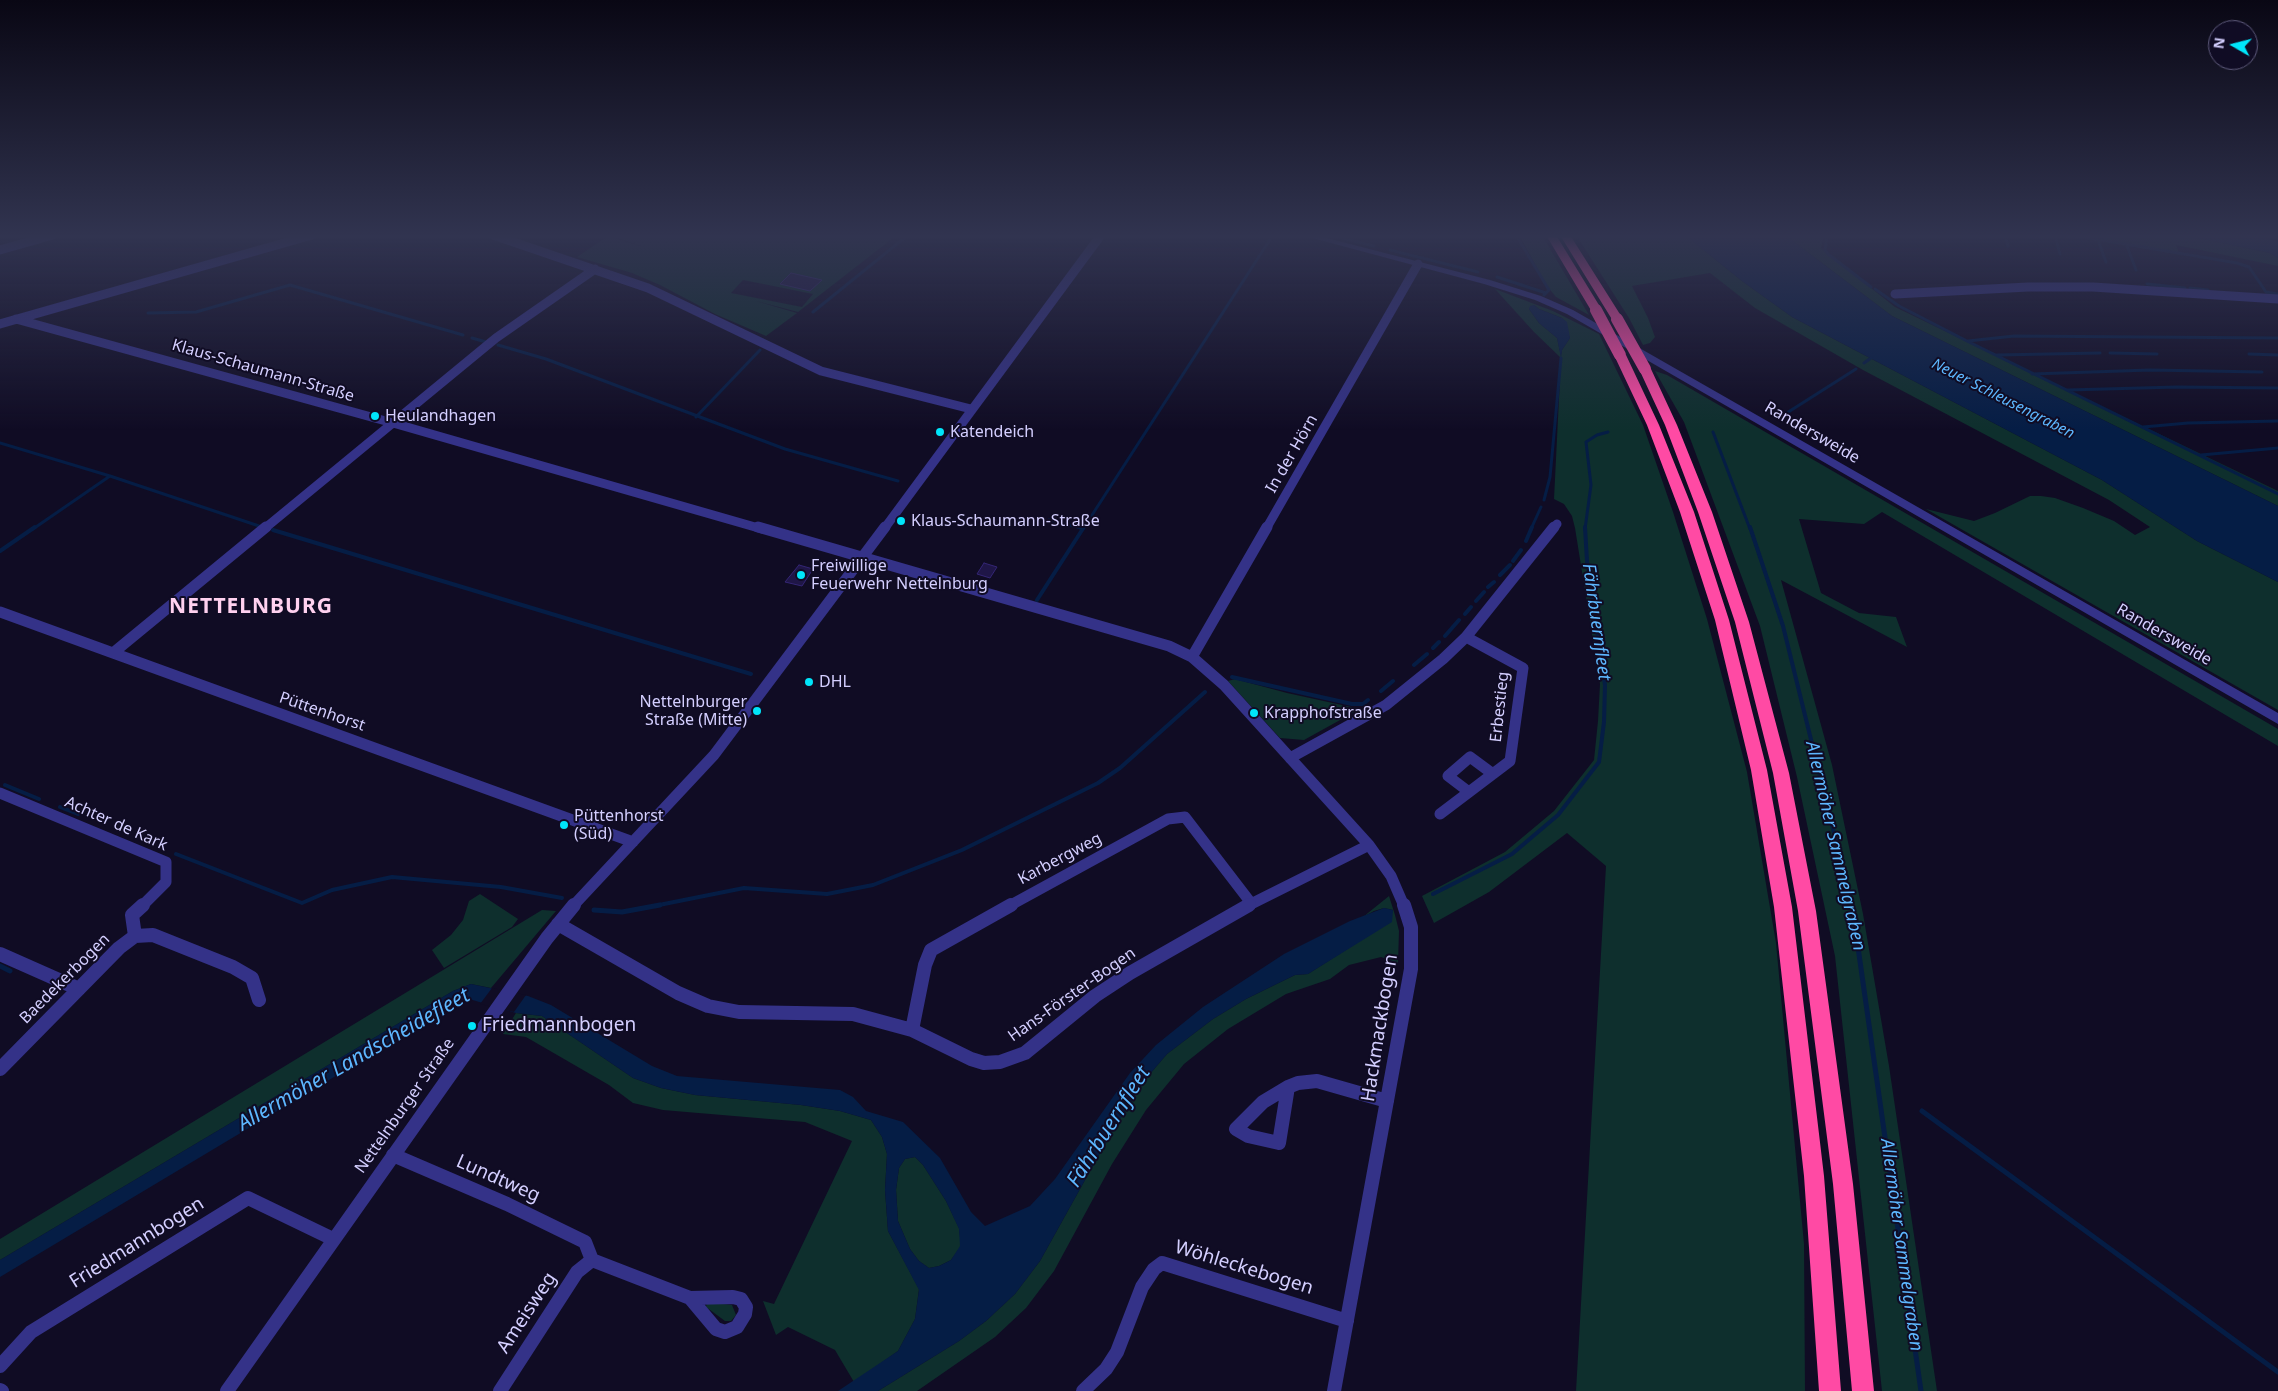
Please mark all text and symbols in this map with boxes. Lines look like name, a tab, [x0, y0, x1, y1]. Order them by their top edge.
north arrow	[2208, 20, 2258, 70]
text: N	[2208, 36, 2229, 50]
street label: Klaus-Schaumann-Straße	[170, 336, 356, 406]
water label: Neuer Schleusengraben	[1929, 355, 2077, 443]
street label: Randersweide	[1761, 398, 1863, 468]
place label: Heulandhagen	[385, 406, 496, 426]
marker: Heulandhagen	[369, 410, 381, 422]
street label: In der Hörn	[1262, 411, 1322, 497]
place label: Katendeich	[950, 422, 1034, 442]
marker: Katendeich	[934, 426, 946, 438]
place label: Klaus-Schaumann-Straße	[911, 511, 1100, 531]
marker: Klaus-Schaumann-Straße	[895, 515, 907, 527]
place label: Freiwillige Feuerwehr Nettelnburg	[811, 556, 988, 594]
water label: Fährbuernfleet	[1577, 562, 1615, 682]
marker: Freiwillige Feuerwehr Nettelnburg	[795, 569, 807, 581]
district label: NETTELNBURG	[168, 594, 334, 620]
street label: Randersweide	[2113, 600, 2215, 670]
street label: Erbestieg	[1487, 671, 1513, 743]
place label: DHL	[819, 672, 851, 692]
marker: DHL	[803, 676, 815, 688]
street label: Püttenhorst	[276, 688, 368, 736]
place label: Nettelnburger Straße (Mitte)	[640, 692, 747, 730]
place label: Krapphofstraße	[1264, 703, 1382, 723]
marker: Nettelnburger Straße (Mitte)	[751, 705, 763, 717]
marker: Krapphofstraße	[1248, 707, 1260, 719]
water label: Allermöher Sammelgraben	[1800, 739, 1870, 953]
street label: Achter de Kark	[62, 793, 170, 855]
place label: Püttenhorst (Süd)	[574, 806, 664, 844]
marker: Püttenhorst (Süd)	[558, 819, 570, 831]
street label: Karbergweg	[1015, 829, 1105, 889]
street label: Baedekerbogen	[16, 930, 114, 1028]
street label: Hans-Förster-Bogen	[1005, 944, 1139, 1046]
street label: Hackmackbogen	[1357, 953, 1403, 1103]
water label: Allermöher Landscheidefleet	[234, 983, 474, 1137]
place label: Friedmannbogen	[482, 1015, 636, 1037]
marker: Friedmannbogen	[466, 1020, 478, 1032]
street label: Nettelnburger Straße	[351, 1035, 459, 1177]
water label: Fährbuernfleet	[1062, 1062, 1156, 1192]
water label: Allermöher Sammelgraben	[1875, 1137, 1927, 1353]
street label: Lundtweg	[453, 1150, 543, 1208]
street label: Friedmannbogen	[66, 1192, 208, 1294]
street label: Wöhleckebogen	[1172, 1236, 1316, 1300]
street label: Ameisweg	[492, 1268, 562, 1358]

